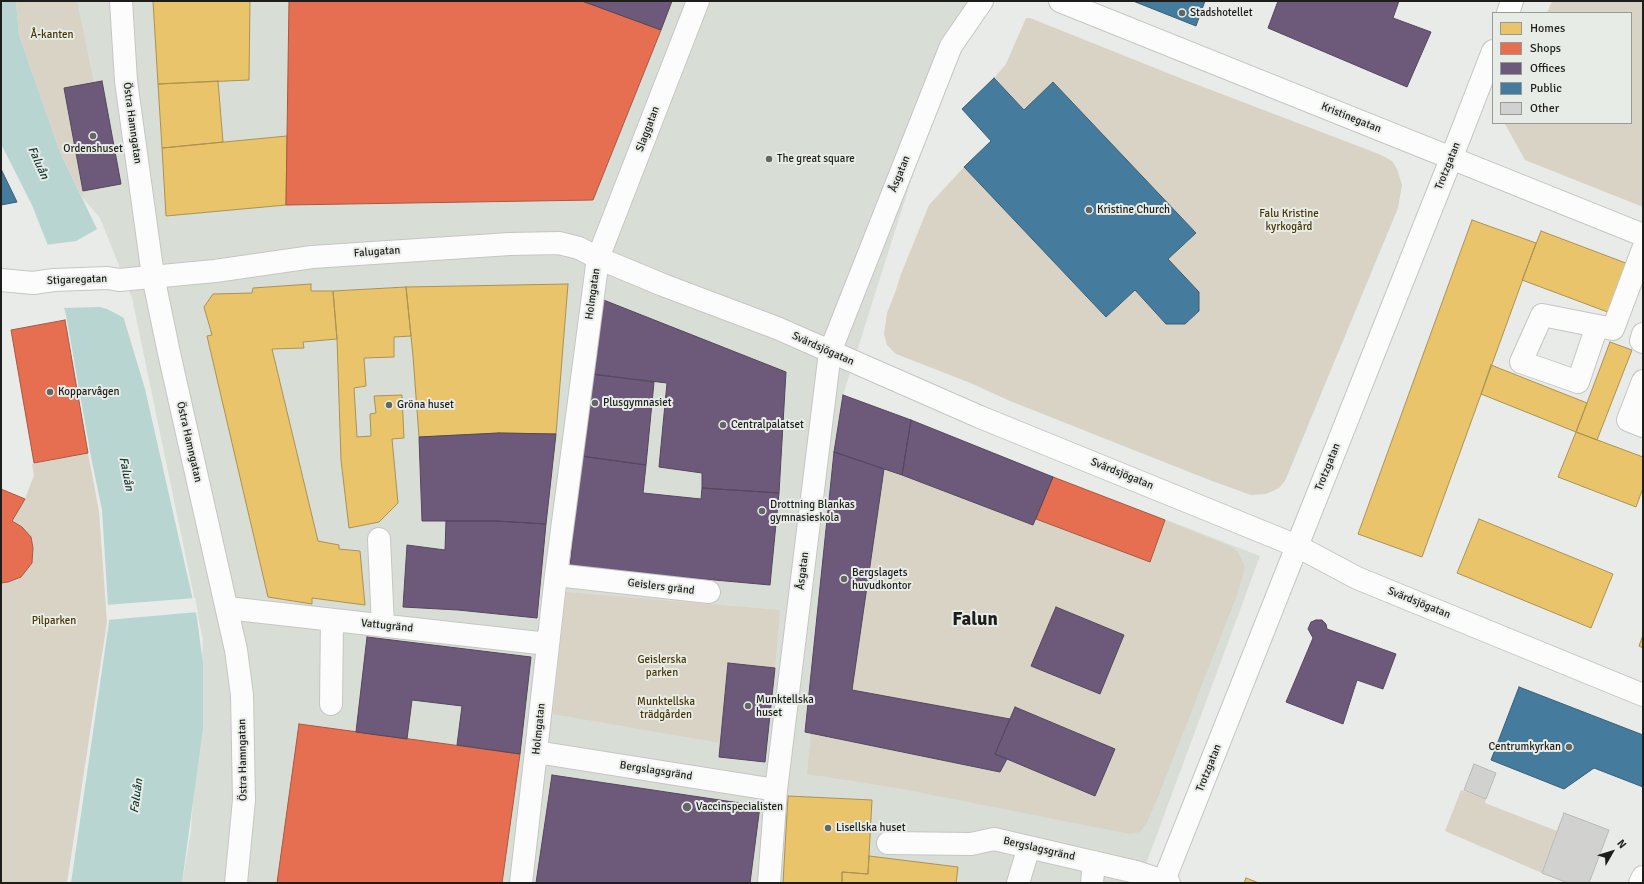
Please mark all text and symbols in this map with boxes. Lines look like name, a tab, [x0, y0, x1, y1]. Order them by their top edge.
place label: Stadshotellet	[1190, 6, 1253, 20]
marker: Stadshotellet	[1177, 8, 1187, 18]
legend	[1492, 12, 1632, 124]
text: Homes	[1530, 21, 1565, 36]
park label: Å-kanten	[31, 28, 73, 42]
text: Shops	[1530, 41, 1561, 56]
text: Offices	[1530, 61, 1565, 76]
street label: Östra Hamngatan	[120, 81, 144, 165]
text: Public	[1530, 81, 1562, 96]
street label: Kristinegatan	[1319, 100, 1383, 136]
text: Other	[1530, 101, 1559, 116]
street label: Slaggatan	[633, 105, 663, 153]
marker: Ordenshuset	[88, 131, 98, 141]
street label: Trotzgatan	[1433, 140, 1463, 192]
place label: Ordenshuset	[63, 142, 123, 156]
water label: Faluån	[24, 144, 52, 182]
place label: The great square	[777, 152, 855, 166]
marker: The great square	[764, 154, 774, 164]
street label: Åsgatan	[887, 154, 913, 194]
place label: Kristine Church	[1097, 203, 1170, 217]
marker: Kristine Church	[1084, 205, 1094, 215]
park label: Falu Kristine kyrkogård	[1259, 207, 1319, 233]
street label: Falugatan	[353, 244, 401, 260]
street label: Holmgatan	[583, 267, 603, 321]
street label: Stigaregatan	[47, 272, 107, 288]
street label: Svärdsjögatan	[790, 329, 856, 369]
place label: Kopparvågen	[58, 385, 120, 399]
marker: Kopparvågen	[45, 387, 55, 397]
place label: Plusgymnasiet	[603, 396, 672, 410]
place label: Gröna huset	[397, 398, 454, 412]
marker: Plusgymnasiet	[590, 398, 600, 408]
street label: Östra Hamngatan	[173, 400, 205, 484]
marker: Gröna huset	[384, 400, 394, 410]
place label: Centralpalatset	[731, 418, 804, 432]
marker: Centralpalatset	[718, 420, 728, 430]
street label: Trotzgatan	[1313, 441, 1343, 493]
street label: Svärdsjögatan	[1089, 455, 1155, 493]
water label: Faluån	[116, 456, 136, 492]
place label: Drottning Blankas gymnasieskola	[770, 498, 855, 524]
marker: Drottning Blankas gymnasieskola	[757, 506, 767, 516]
street label: Åsgatan	[794, 551, 812, 591]
place label: Bergslagets huvudkontor	[852, 566, 911, 592]
marker: Bergslagets huvudkontor	[839, 574, 849, 584]
street label: Geislers gränd	[627, 576, 695, 598]
street label: Svärdsjögatan	[1386, 584, 1452, 622]
district label: Falun	[952, 609, 998, 631]
park label: Pilparken	[32, 614, 76, 628]
street label: Vattugränd	[360, 617, 414, 635]
park label: Geislerska parken	[638, 653, 686, 679]
place label: Munktellska huset	[756, 693, 814, 719]
park label: Munktellska trädgården	[637, 695, 695, 721]
marker: Munktellska huset	[743, 701, 753, 711]
street label: Holmgatan	[530, 703, 548, 755]
street label: Östra Hamngatan	[236, 719, 250, 801]
place label: Centrumkyrkan	[1488, 740, 1561, 754]
street label: Trotzgatan	[1194, 742, 1224, 794]
marker: Centrumkyrkan	[1564, 742, 1574, 752]
street label: Bergslagsgränd	[619, 759, 693, 783]
water label: Faluån	[127, 778, 147, 814]
place label: Vaccinspecialisten	[696, 800, 783, 814]
marker: Vaccinspecialisten	[681, 801, 693, 813]
place label: Lisellska huset	[836, 821, 906, 835]
marker: Lisellska huset	[823, 823, 833, 833]
north arrow	[1592, 832, 1632, 872]
street label: Bergslagsgränd	[1002, 834, 1076, 864]
text: N	[1614, 837, 1629, 851]

